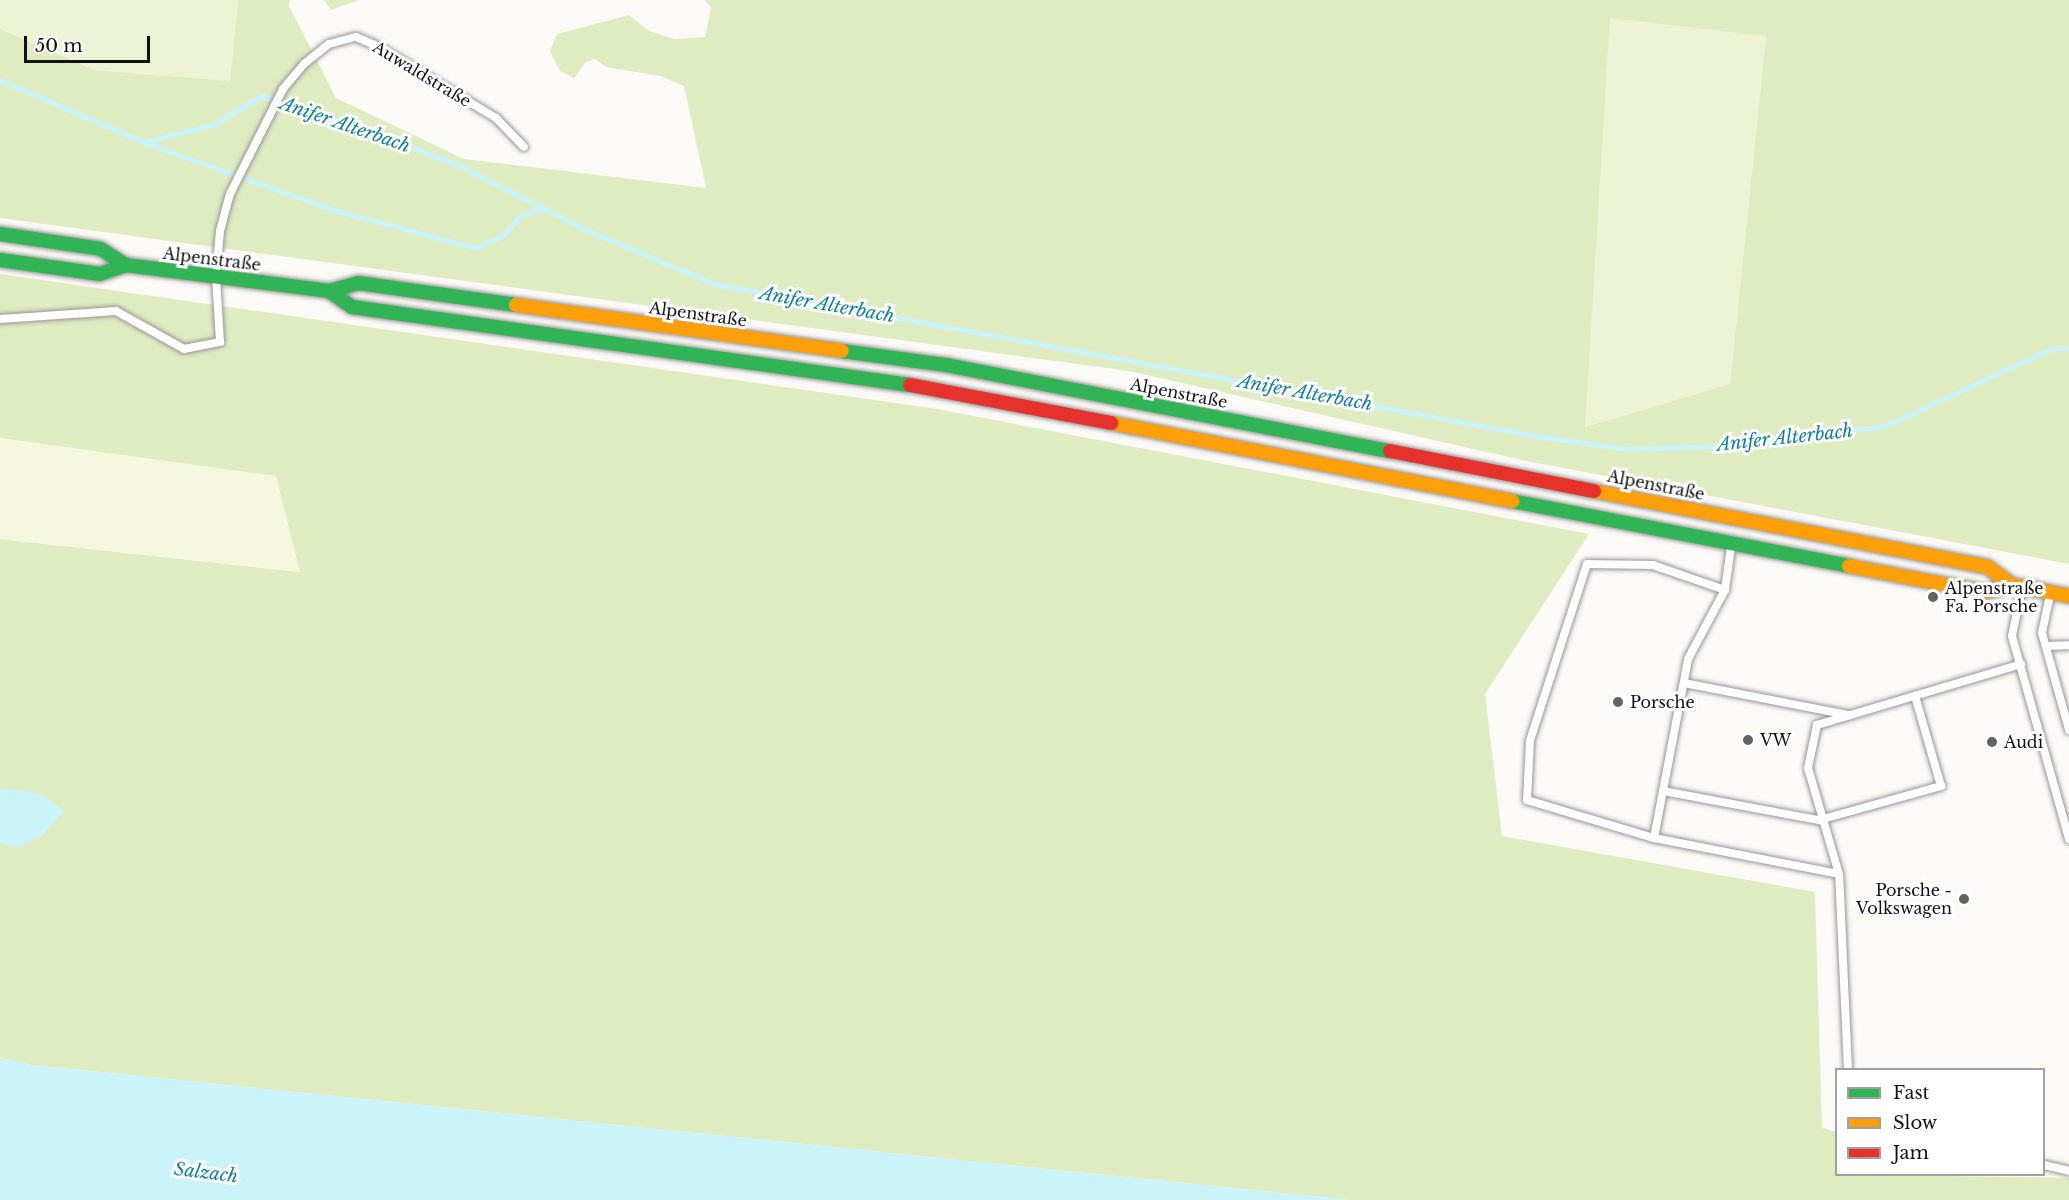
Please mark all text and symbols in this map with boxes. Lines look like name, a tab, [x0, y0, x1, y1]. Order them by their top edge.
scale bar	[27, 24, 153, 62]
text: 50 m	[35, 35, 83, 57]
street label: Auwaldstraße	[369, 37, 475, 111]
water label: Anifer Alterbach	[276, 92, 414, 158]
street label: Alpenstraße	[162, 243, 262, 275]
water label: Anifer Alterbach	[757, 282, 897, 328]
street label: Alpenstraße	[648, 298, 748, 330]
water label: Anifer Alterbach	[1235, 370, 1375, 416]
street label: Alpenstraße	[1129, 374, 1229, 412]
water label: Anifer Alterbach	[1715, 420, 1855, 456]
street label: Alpenstraße	[1606, 466, 1706, 504]
place label: Alpenstraße Fa. Porsche	[1945, 578, 2044, 616]
marker: Alpenstraße Fa. Porsche	[1926, 590, 1940, 604]
place label: Porsche	[1630, 692, 1695, 712]
marker: Porsche	[1611, 695, 1625, 709]
place label: VW	[1760, 730, 1791, 750]
place label: Audi	[2004, 732, 2043, 752]
marker: VW	[1741, 733, 1755, 747]
marker: Audi	[1985, 735, 1999, 749]
place label: Porsche - Volkswagen	[1856, 880, 1952, 918]
marker: Porsche - Volkswagen	[1957, 892, 1971, 906]
legend	[1835, 1068, 2045, 1176]
text: Fast	[1893, 1082, 1929, 1104]
text: Slow	[1893, 1112, 1937, 1134]
text: Jam	[1893, 1142, 1929, 1164]
water label: Salzach	[173, 1158, 239, 1188]

